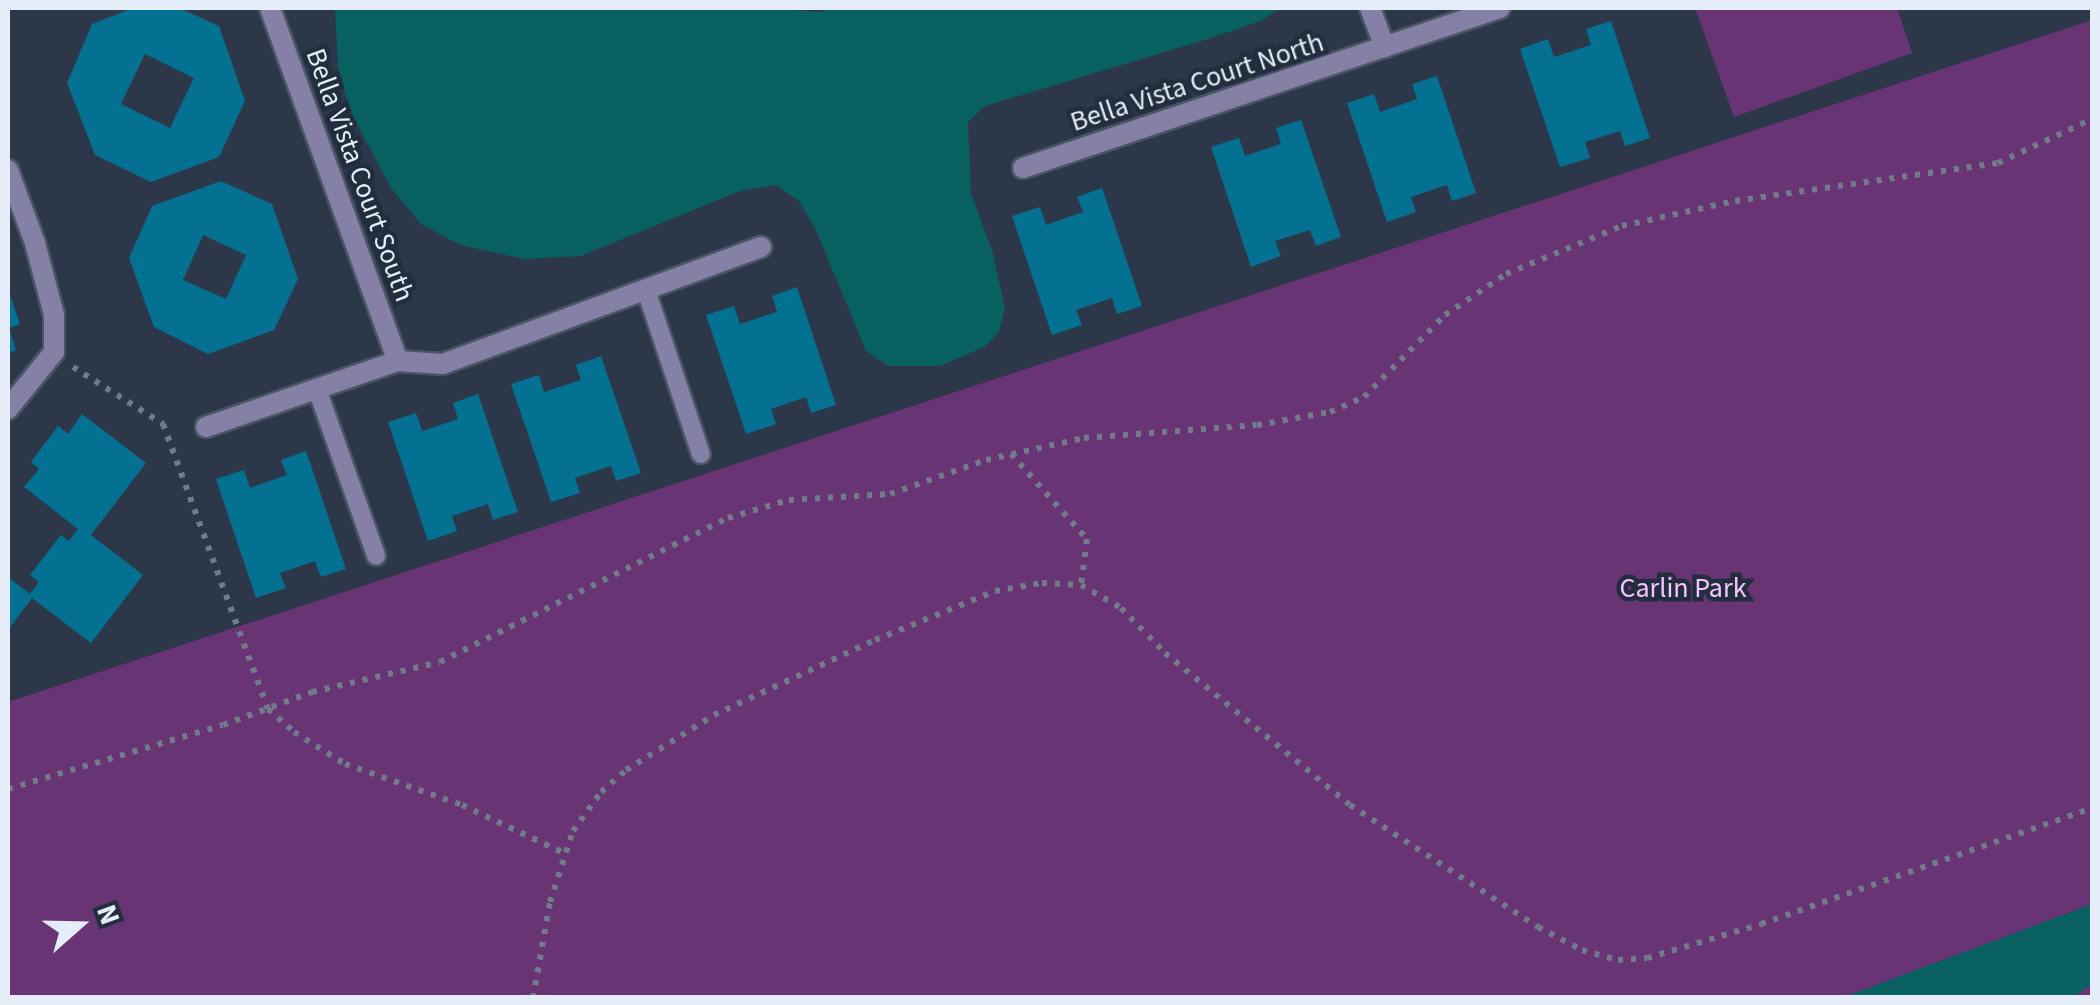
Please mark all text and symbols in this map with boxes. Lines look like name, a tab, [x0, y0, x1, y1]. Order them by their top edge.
street label: Bella Vista Court North	[1066, 25, 1328, 139]
street label: Bella Vista Court South	[299, 44, 421, 306]
park label: Carlin Park	[1619, 571, 1747, 605]
north arrow	[30, 875, 130, 975]
text: N	[86, 899, 130, 930]

